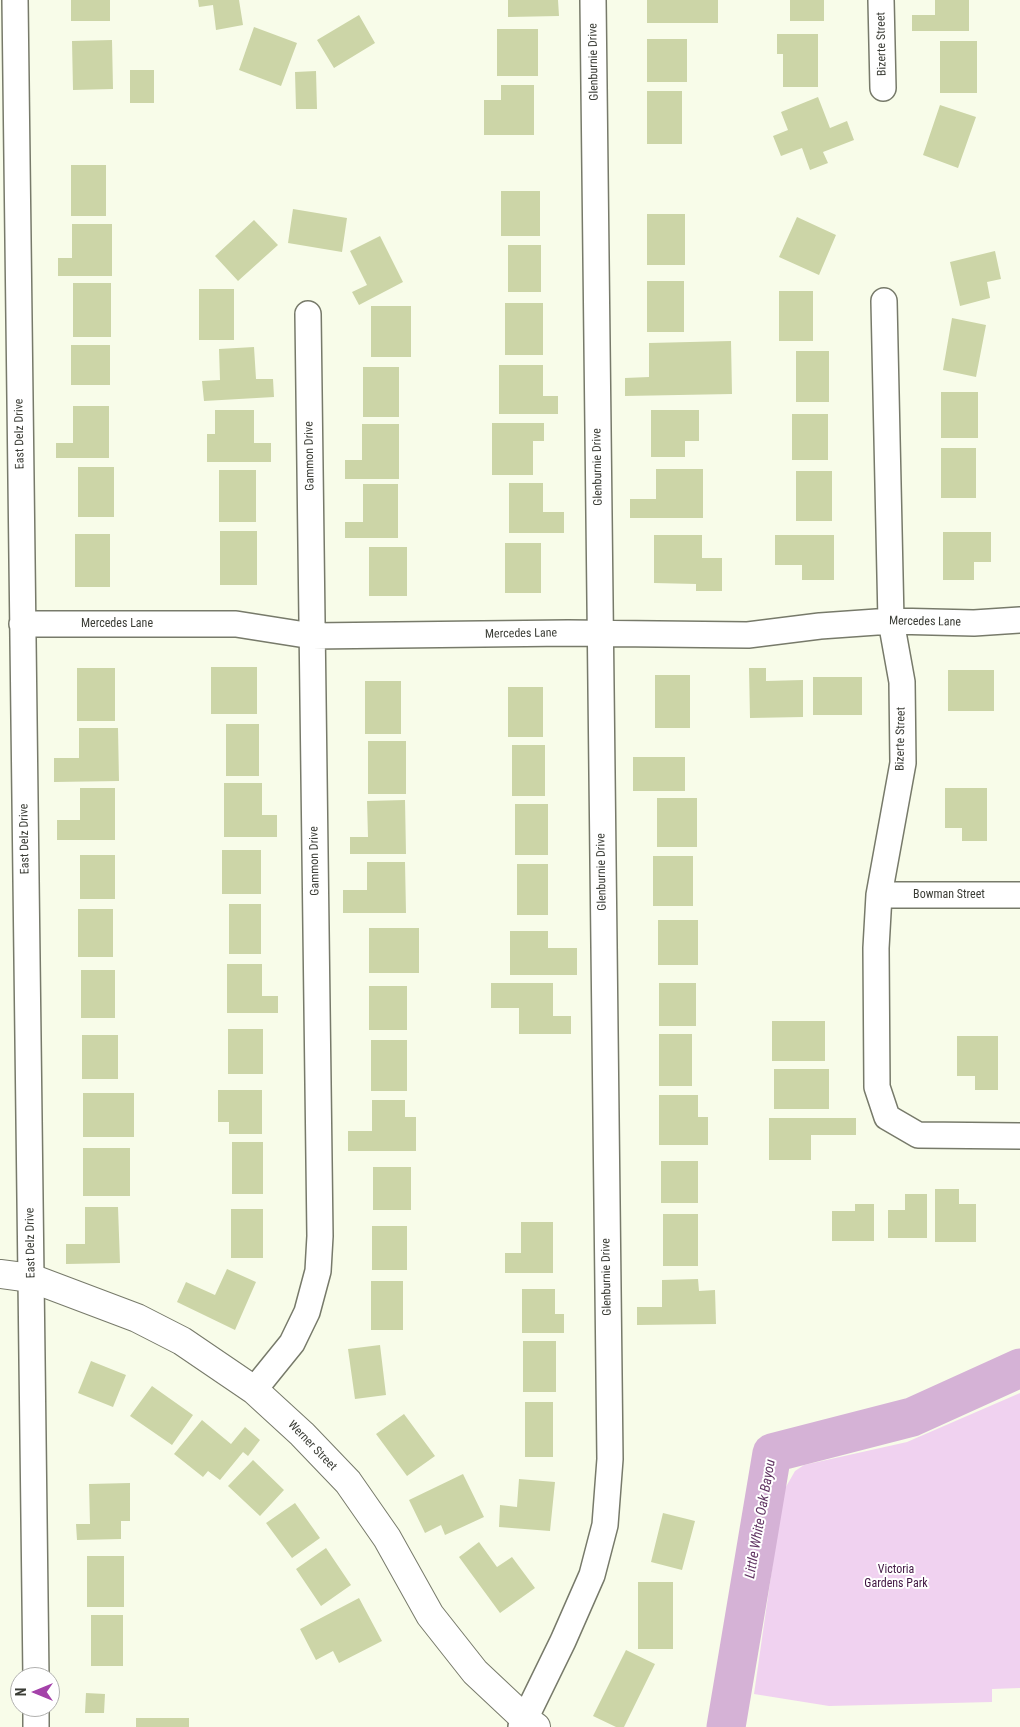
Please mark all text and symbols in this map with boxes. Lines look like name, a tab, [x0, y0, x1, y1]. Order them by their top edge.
street label: Bizerte Street	[874, 12, 890, 76]
street label: Glenburnie Drive	[586, 23, 602, 101]
street label: East Delz Drive	[12, 399, 28, 469]
street label: Gammon Drive	[302, 421, 318, 491]
street label: Glenburnie Drive	[590, 428, 606, 506]
street label: Mercedes Lane	[889, 614, 961, 630]
street label: Mercedes Lane	[81, 617, 153, 631]
street label: Mercedes Lane	[485, 626, 557, 642]
street label: Bizerte Street	[893, 707, 909, 771]
street label: East Delz Drive	[17, 804, 33, 874]
street label: Gammon Drive	[307, 826, 323, 896]
street label: Glenburnie Drive	[594, 833, 610, 911]
street label: Bowman Street	[913, 888, 985, 902]
street label: East Delz Drive	[23, 1208, 39, 1278]
street label: Glenburnie Drive	[599, 1238, 615, 1316]
street label: Werner Street	[285, 1418, 339, 1474]
water label: Little White Oak Bayou	[742, 1458, 780, 1580]
park label: Victoria Gardens Park	[864, 1563, 928, 1591]
north arrow	[10, 1667, 60, 1717]
text: N	[13, 1688, 29, 1696]

